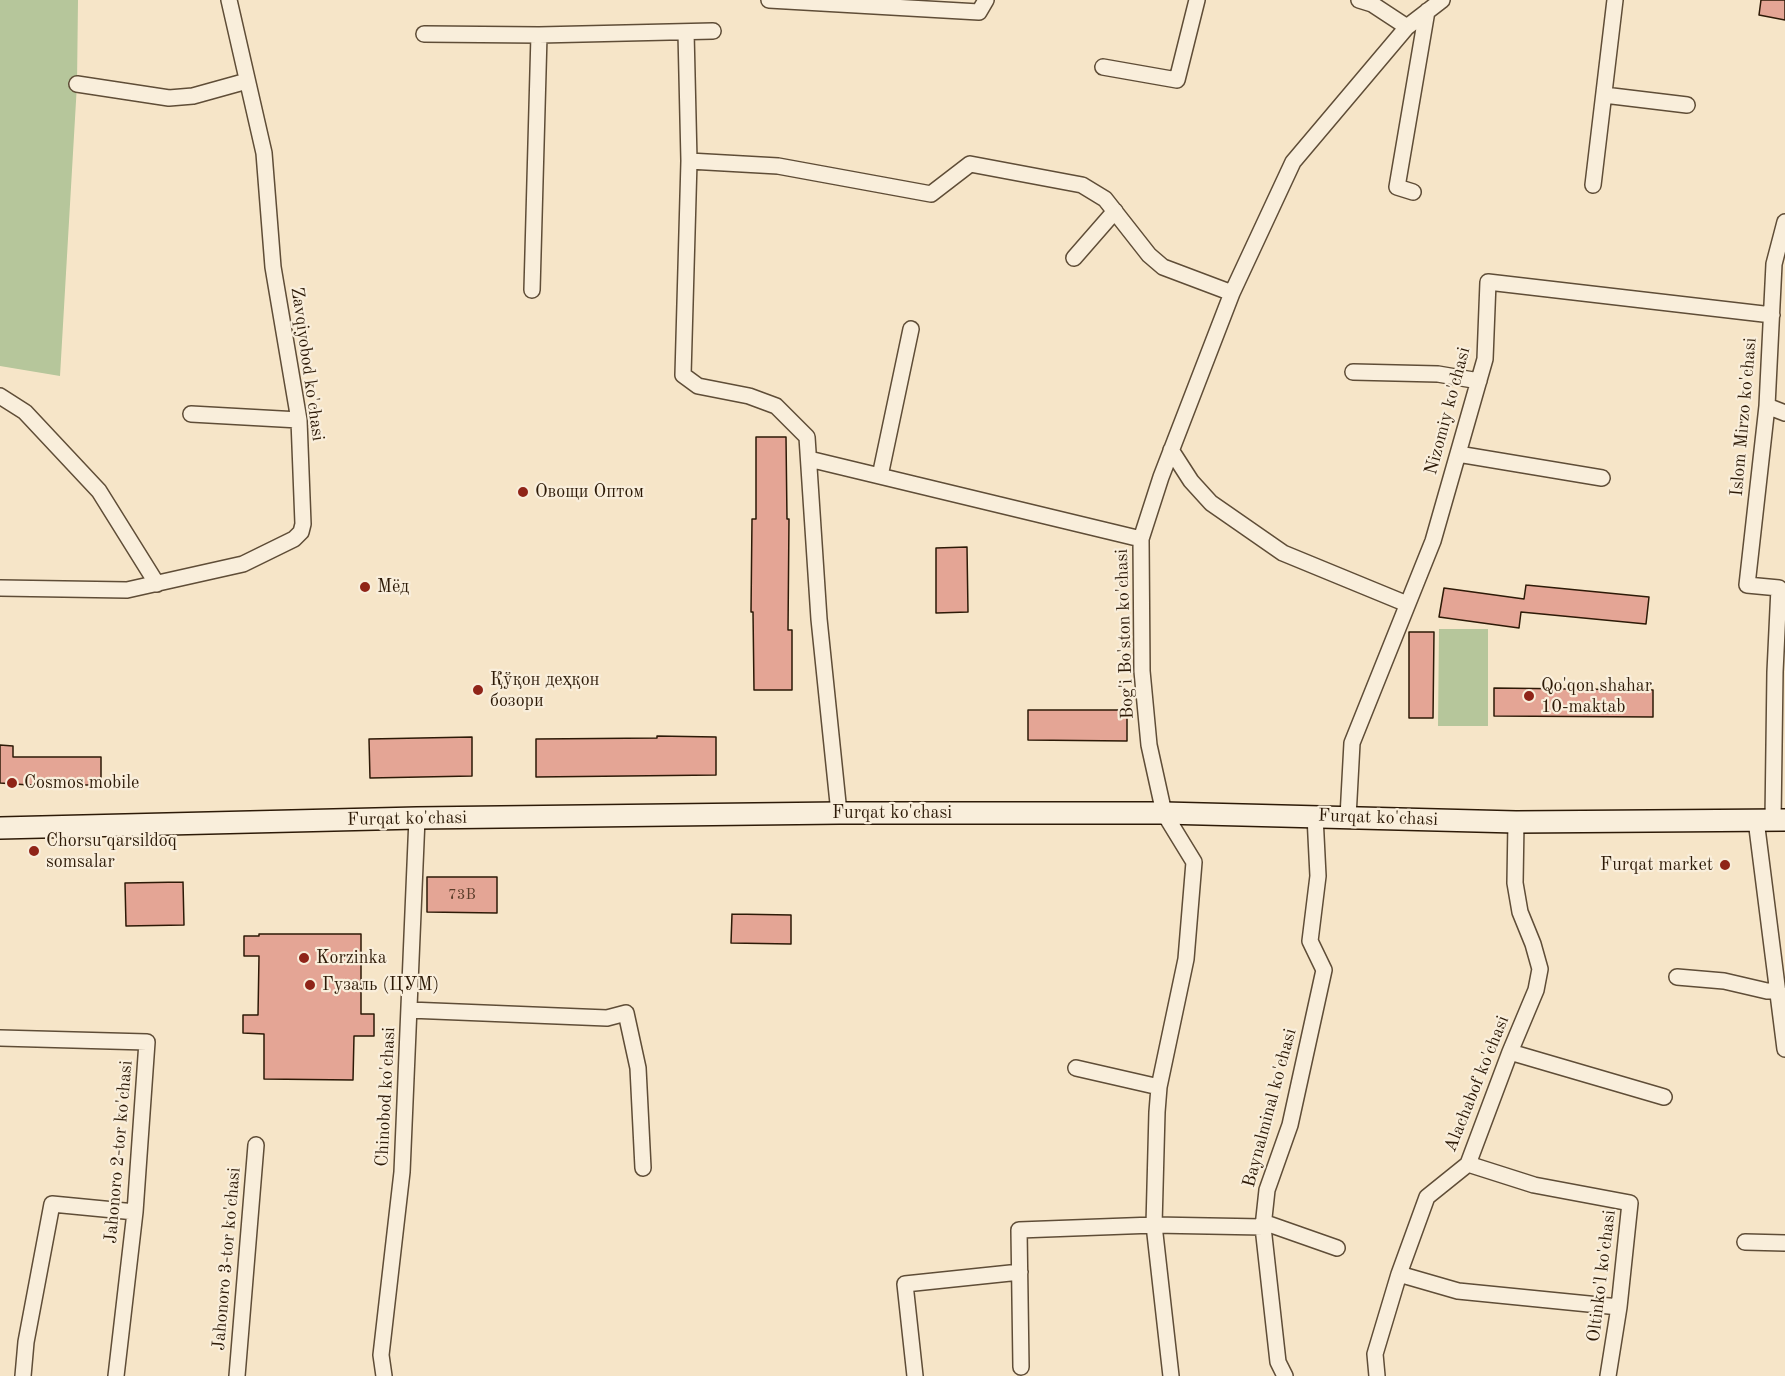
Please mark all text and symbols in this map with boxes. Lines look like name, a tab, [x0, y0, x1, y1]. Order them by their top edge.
street label: Zavqiyobod ko'chasi	[285, 286, 329, 442]
street label: Islom Mirzo ko'chasi	[1726, 337, 1762, 497]
street label: Nizomiy ko'chasi	[1421, 345, 1475, 477]
place label: Овощи Оптом	[535, 481, 644, 503]
marker: Овощи Оптом	[516, 485, 530, 499]
street label: Bog'i Bo'ston ko'chasi	[1111, 548, 1139, 720]
place label: Мёд	[377, 576, 409, 598]
marker: Мёд	[358, 580, 372, 594]
place label: Қўқон деҳқон бозори	[490, 669, 599, 712]
place label: Qo'qon shahar 10-maktab	[1541, 675, 1652, 718]
marker: Қўқон деҳқон бозори	[471, 683, 485, 697]
marker: Qo'qon shahar 10-maktab	[1522, 689, 1536, 703]
place label: Cosmos mobile	[24, 772, 139, 794]
marker: Cosmos mobile	[5, 776, 19, 790]
street label: Furqat ko'chasi	[832, 802, 952, 824]
street label: Furqat ko'chasi	[1318, 805, 1438, 831]
street label: Furqat ko'chasi	[347, 807, 467, 831]
place label: Chorsu qarsildoq somsalar	[46, 830, 177, 872]
marker: Chorsu qarsildoq somsalar	[27, 844, 41, 858]
place label: Furqat market	[1600, 854, 1713, 876]
marker: Furqat market	[1718, 858, 1732, 872]
house number: 73B	[448, 886, 476, 904]
place label: Korzinka	[316, 947, 387, 969]
marker: Korzinka	[297, 951, 311, 965]
place label: Гузаль (ЦУМ)	[322, 974, 439, 996]
marker: Гузаль (ЦУМ)	[303, 978, 317, 992]
street label: Alachabof ko'chasi	[1440, 1013, 1514, 1155]
street label: Baynalminal ko'chasi	[1238, 1026, 1302, 1190]
street label: Chinobod ko'chasi	[372, 1027, 400, 1167]
street label: Jahonoro 2-tor ko'chasi	[100, 1059, 138, 1245]
street label: Jahonoro 3-tor ko'chasi	[208, 1166, 246, 1352]
street label: Oltinko'l ko'chasi	[1583, 1209, 1621, 1343]

